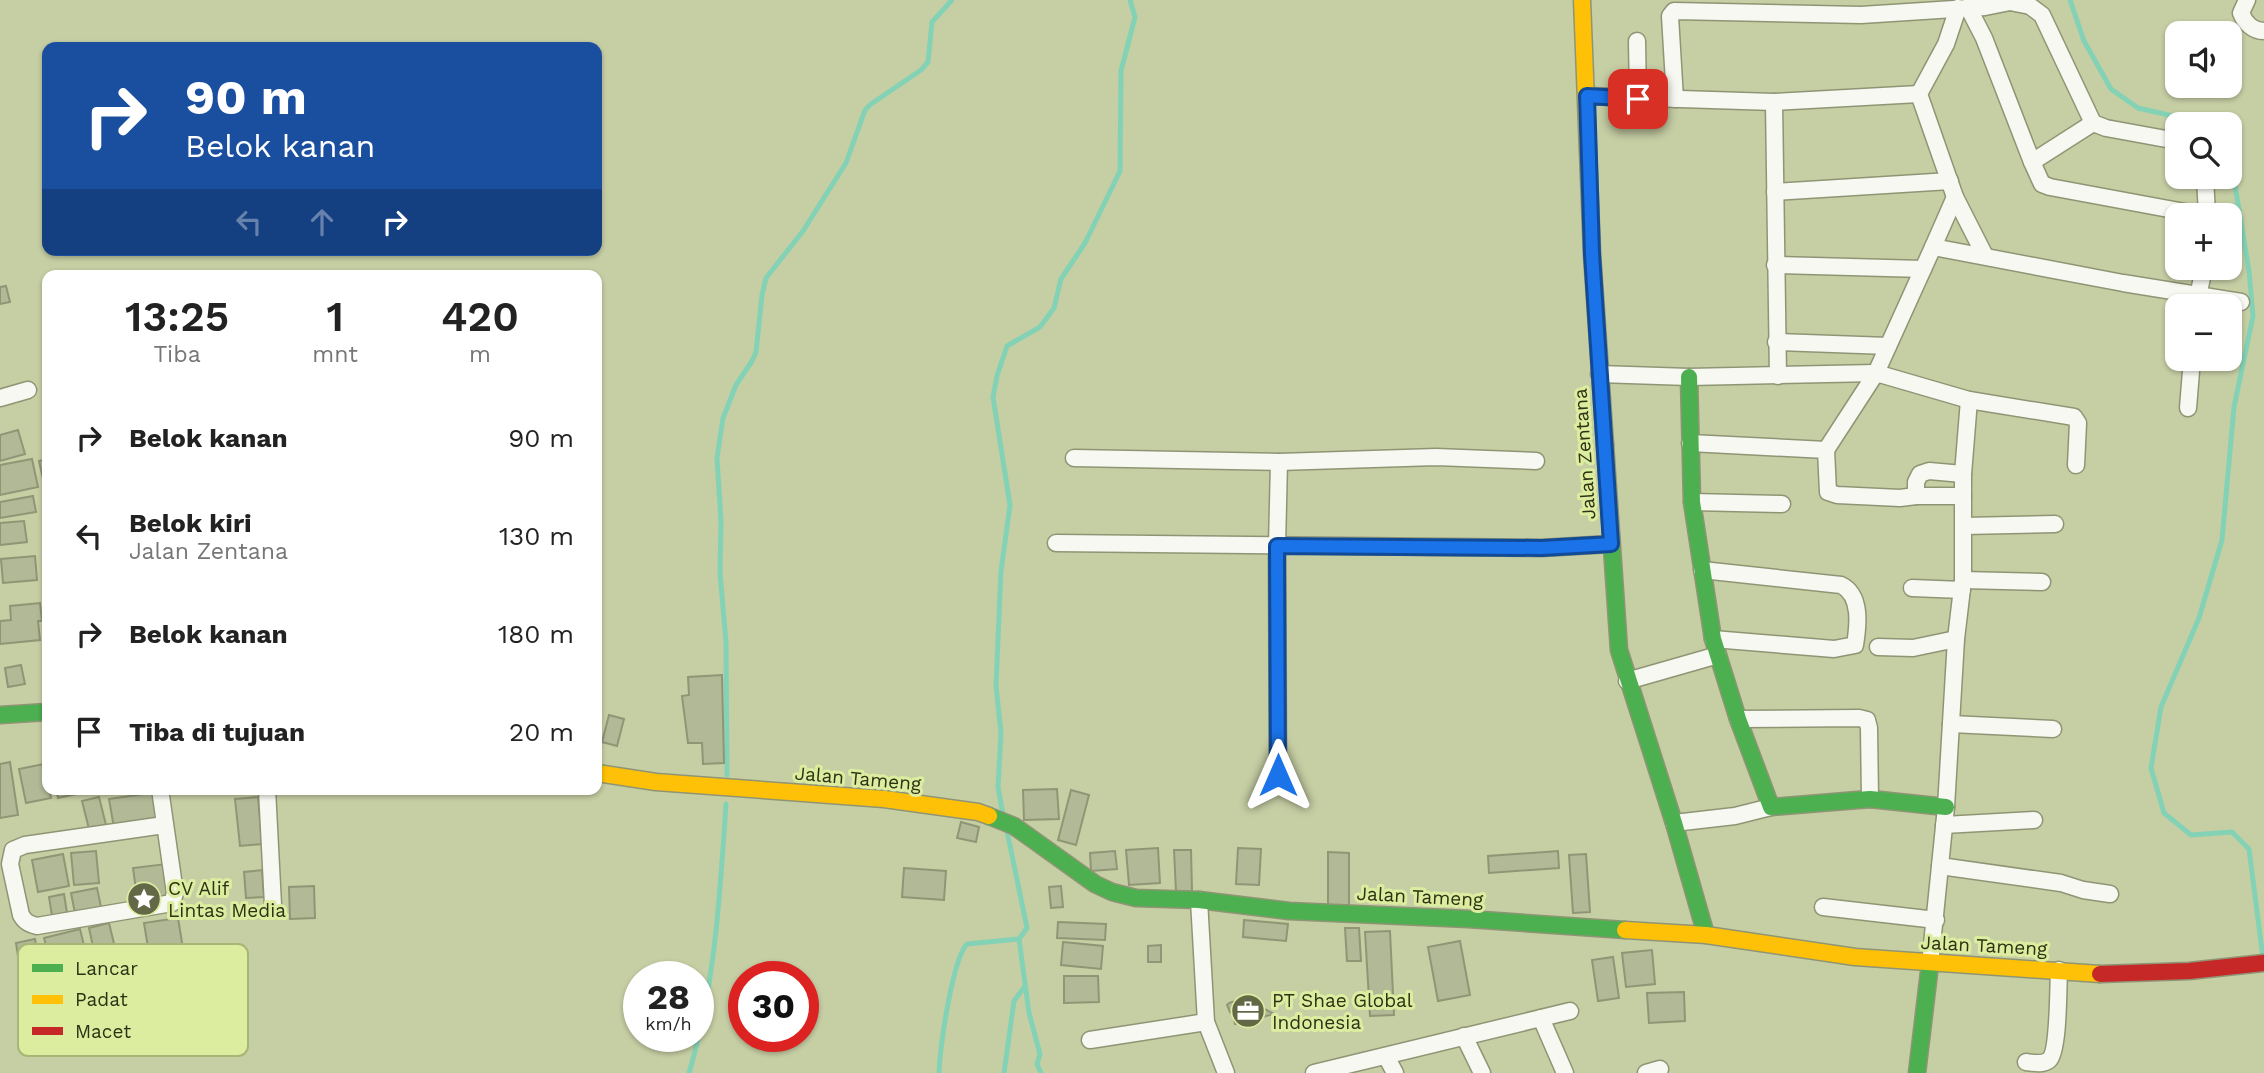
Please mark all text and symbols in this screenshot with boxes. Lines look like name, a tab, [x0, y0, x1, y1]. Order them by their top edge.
map controls	[2165, 21, 2242, 371]
button: sound	[2165, 21, 2242, 98]
text: 90 m	[185, 68, 307, 126]
pin	[1608, 69, 1668, 129]
icon: right	[70, 70, 161, 161]
icon: arrive	[1619, 80, 1657, 118]
button: search	[2165, 112, 2242, 189]
text: Belok kanan	[185, 127, 375, 165]
icon: left	[230, 203, 268, 241]
icon: ahead	[303, 203, 341, 241]
icon: right	[376, 203, 414, 241]
button: +	[2165, 203, 2242, 280]
text: 13:25	[125, 292, 229, 341]
text: 1	[326, 292, 344, 341]
text: 420	[441, 292, 519, 341]
button: −	[2165, 294, 2242, 371]
text: Tiba	[154, 341, 201, 368]
text: mnt	[312, 341, 358, 368]
text: m	[469, 341, 491, 368]
street label: Jalan Zentana	[1568, 387, 1601, 520]
icon: right	[70, 419, 108, 457]
text: Belok kanan	[129, 423, 288, 453]
text: 90 m	[508, 423, 574, 453]
text: Belok kiri	[129, 508, 252, 538]
icon: left	[70, 517, 108, 555]
text: 130 m	[499, 521, 574, 551]
text: Jalan Zentana	[129, 538, 288, 565]
icon: right	[70, 615, 108, 653]
text: Belok kanan	[129, 619, 288, 649]
text: 180 m	[498, 619, 574, 649]
icon: arrive	[70, 713, 108, 751]
text: Tiba di tujuan	[129, 717, 305, 747]
text: 20 m	[509, 717, 574, 747]
position arrow	[1241, 738, 1315, 812]
street label: Jalan Tameng	[794, 762, 923, 796]
place label: CV Alif Lintas Media	[168, 877, 286, 922]
place icon: CV Alif Lintas Media	[125, 880, 163, 918]
street label: Jalan Tameng	[1356, 882, 1485, 911]
street label: Jalan Tameng	[1920, 931, 2049, 960]
legend	[18, 944, 248, 1056]
text: Lancar	[75, 957, 138, 980]
speed limit sign: 30	[728, 961, 819, 1052]
text: 28	[647, 976, 690, 1018]
text: Padat	[75, 988, 128, 1011]
place label: PT Shae Global Indonesia	[1272, 989, 1413, 1034]
office icon: PT Shae Global Indonesia	[1229, 992, 1267, 1030]
text: km/h	[645, 1013, 692, 1034]
text: Macet	[75, 1020, 131, 1043]

